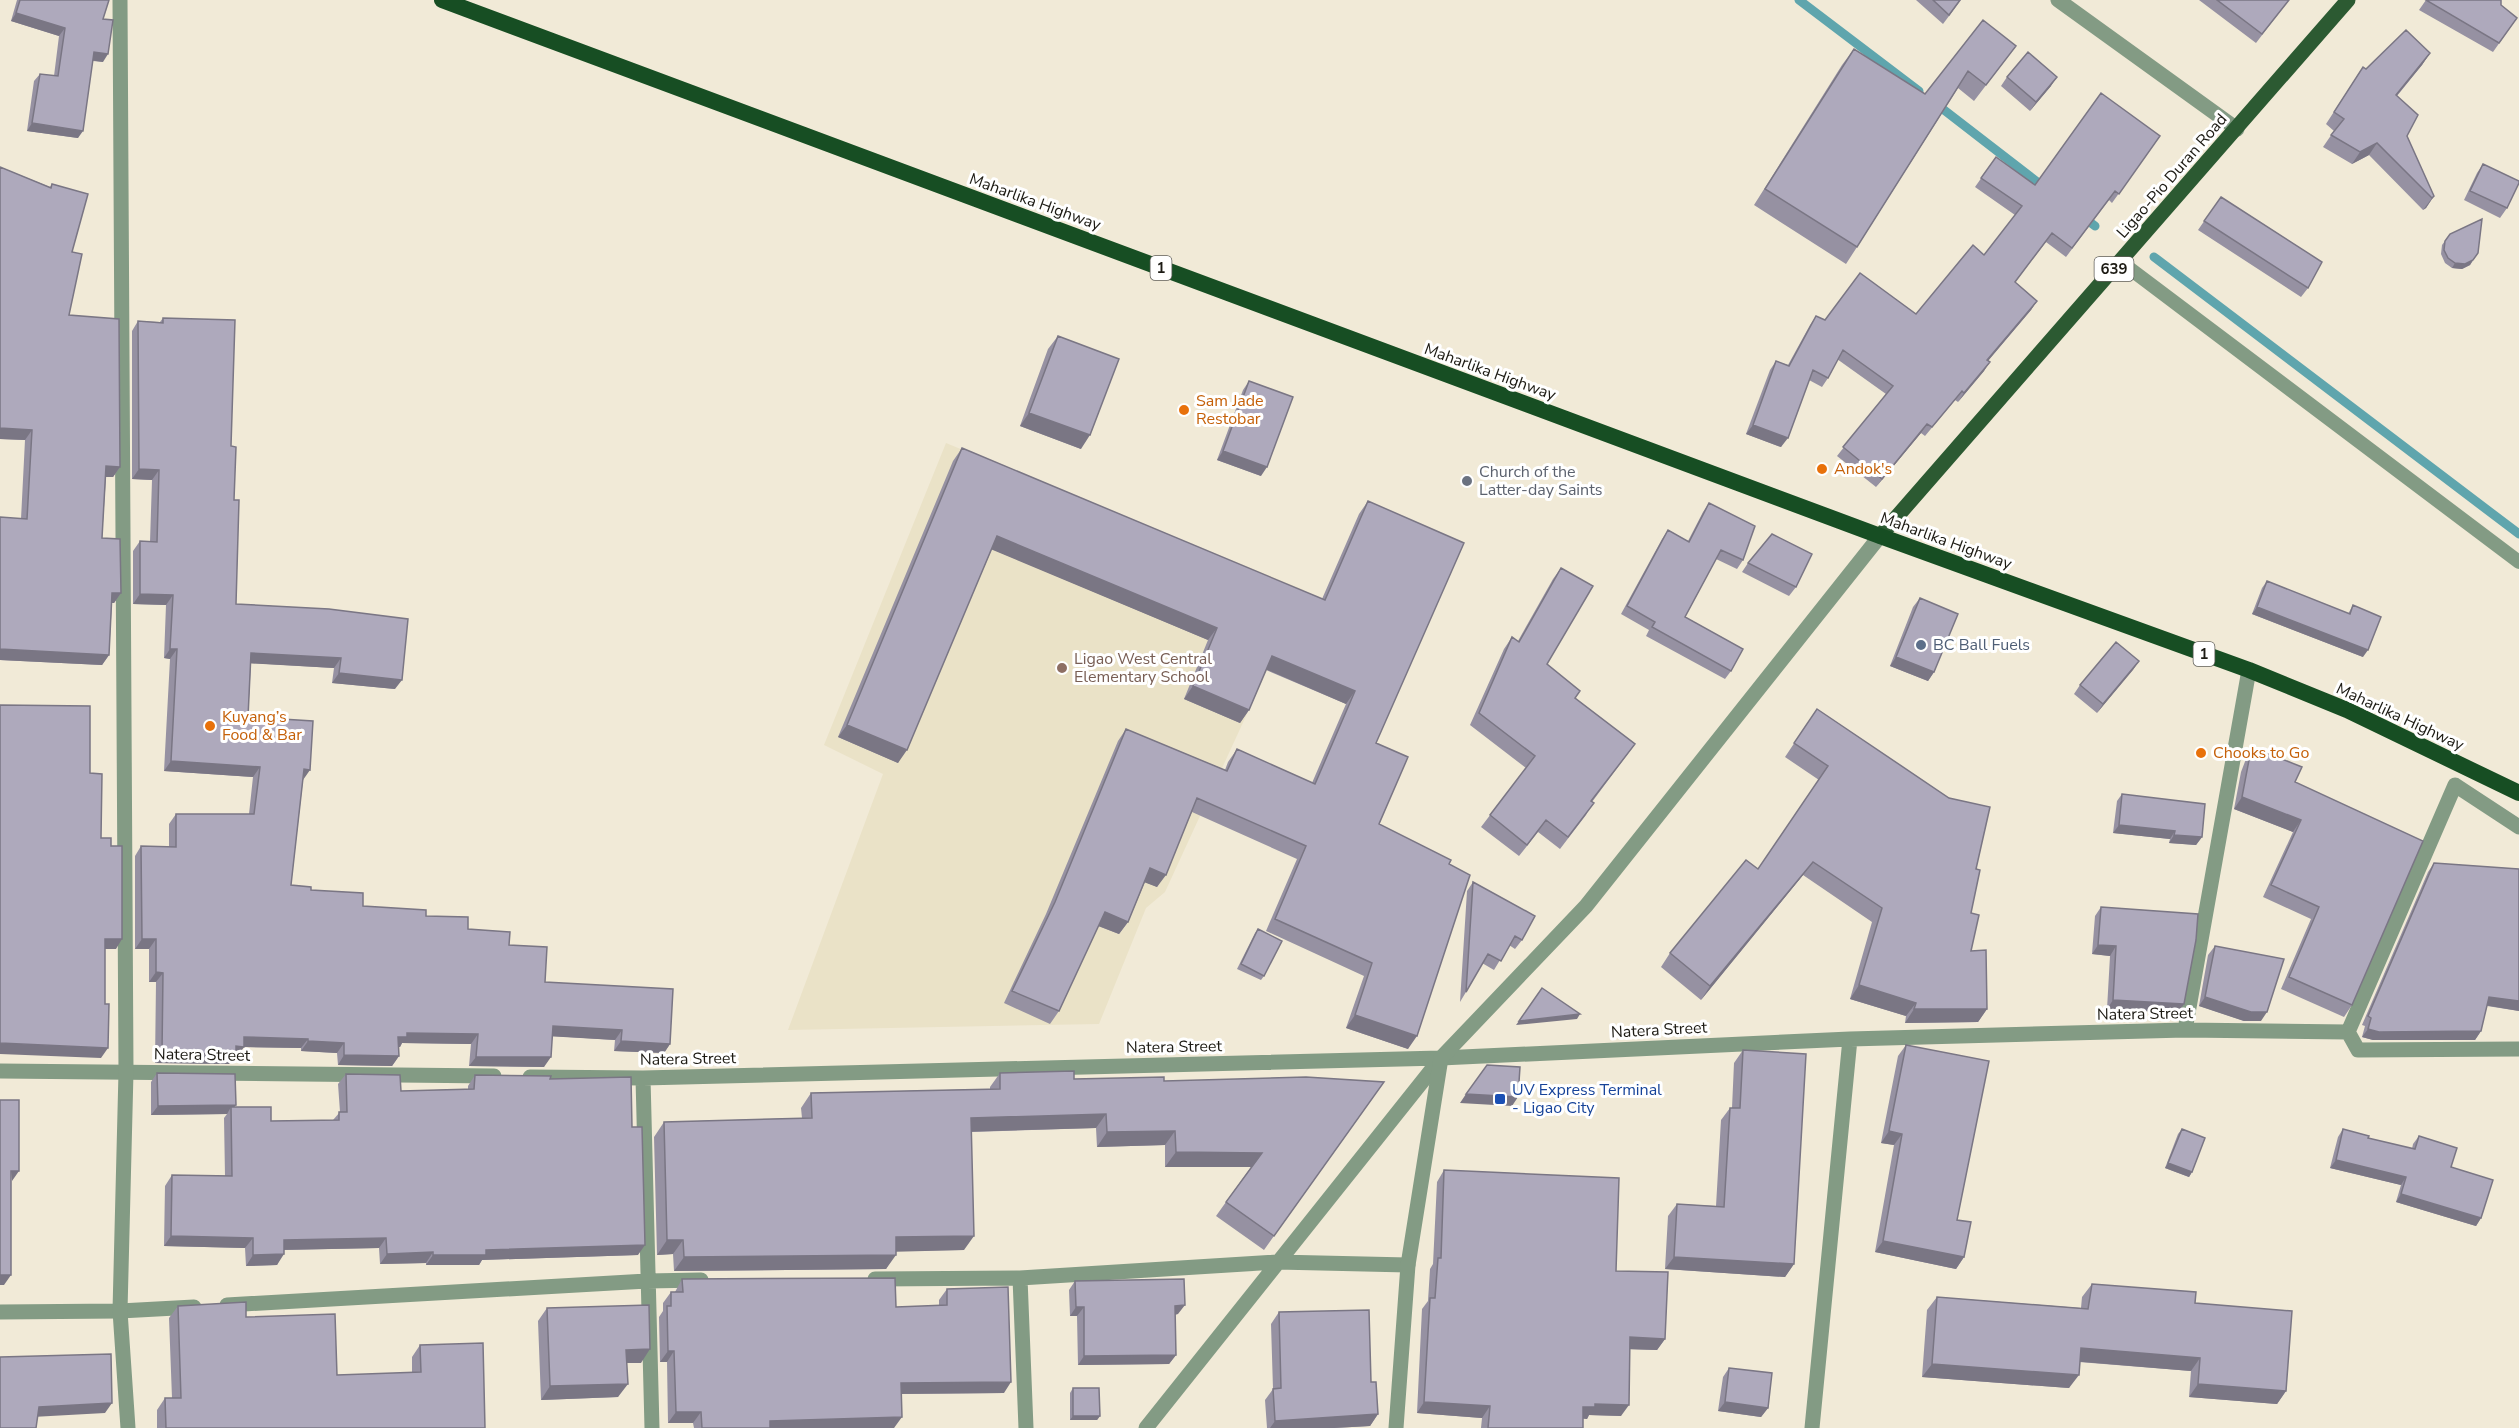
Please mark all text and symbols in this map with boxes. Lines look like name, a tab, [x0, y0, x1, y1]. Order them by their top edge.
street label: Ligao-Pio Duran Road	[2112, 109, 2232, 243]
street label: Maharlika Highway	[966, 168, 1105, 236]
road number: 1	[1150, 256, 1172, 280]
road number: 639	[2094, 257, 2134, 281]
street label: Maharlika Highway	[1421, 338, 1560, 406]
place label: Sam Jade Restobar	[1196, 390, 1264, 430]
marker: Sam Jade Restobar	[1177, 403, 1191, 417]
place label: Andok's	[1834, 458, 1892, 480]
place label: Church of the Latter-day Saints	[1479, 461, 1602, 501]
marker: Andok's	[1815, 462, 1829, 476]
marker: Church of the Latter-day Saints	[1460, 474, 1474, 488]
street label: Maharlika Highway	[1877, 507, 2016, 575]
place label: BC Ball Fuels	[1933, 634, 2030, 656]
marker: BC Ball Fuels	[1914, 638, 1928, 652]
road number: 1	[2194, 642, 2214, 666]
place label: Ligao West Central Elementary School	[1074, 648, 1212, 688]
marker: Ligao West Central Elementary School	[1055, 661, 1069, 675]
street label: Maharlika Highway	[2333, 678, 2468, 757]
place label: Kuyang’s Food & Bar	[222, 706, 302, 746]
marker: Kuyang’s Food & Bar	[203, 719, 217, 733]
place label: Chooks to Go	[2213, 742, 2309, 764]
marker: Chooks to Go	[2194, 746, 2208, 760]
street label: Natera Street	[2097, 1002, 2194, 1026]
street label: Natera Street	[1610, 1016, 1708, 1044]
street label: Natera Street	[1126, 1035, 1223, 1059]
street label: Natera Street	[154, 1043, 251, 1067]
street label: Natera Street	[640, 1047, 737, 1071]
place label: UV Express Terminal - Ligao City	[1512, 1079, 1662, 1119]
marker: UV Express Terminal - Ligao City	[1493, 1092, 1507, 1106]

